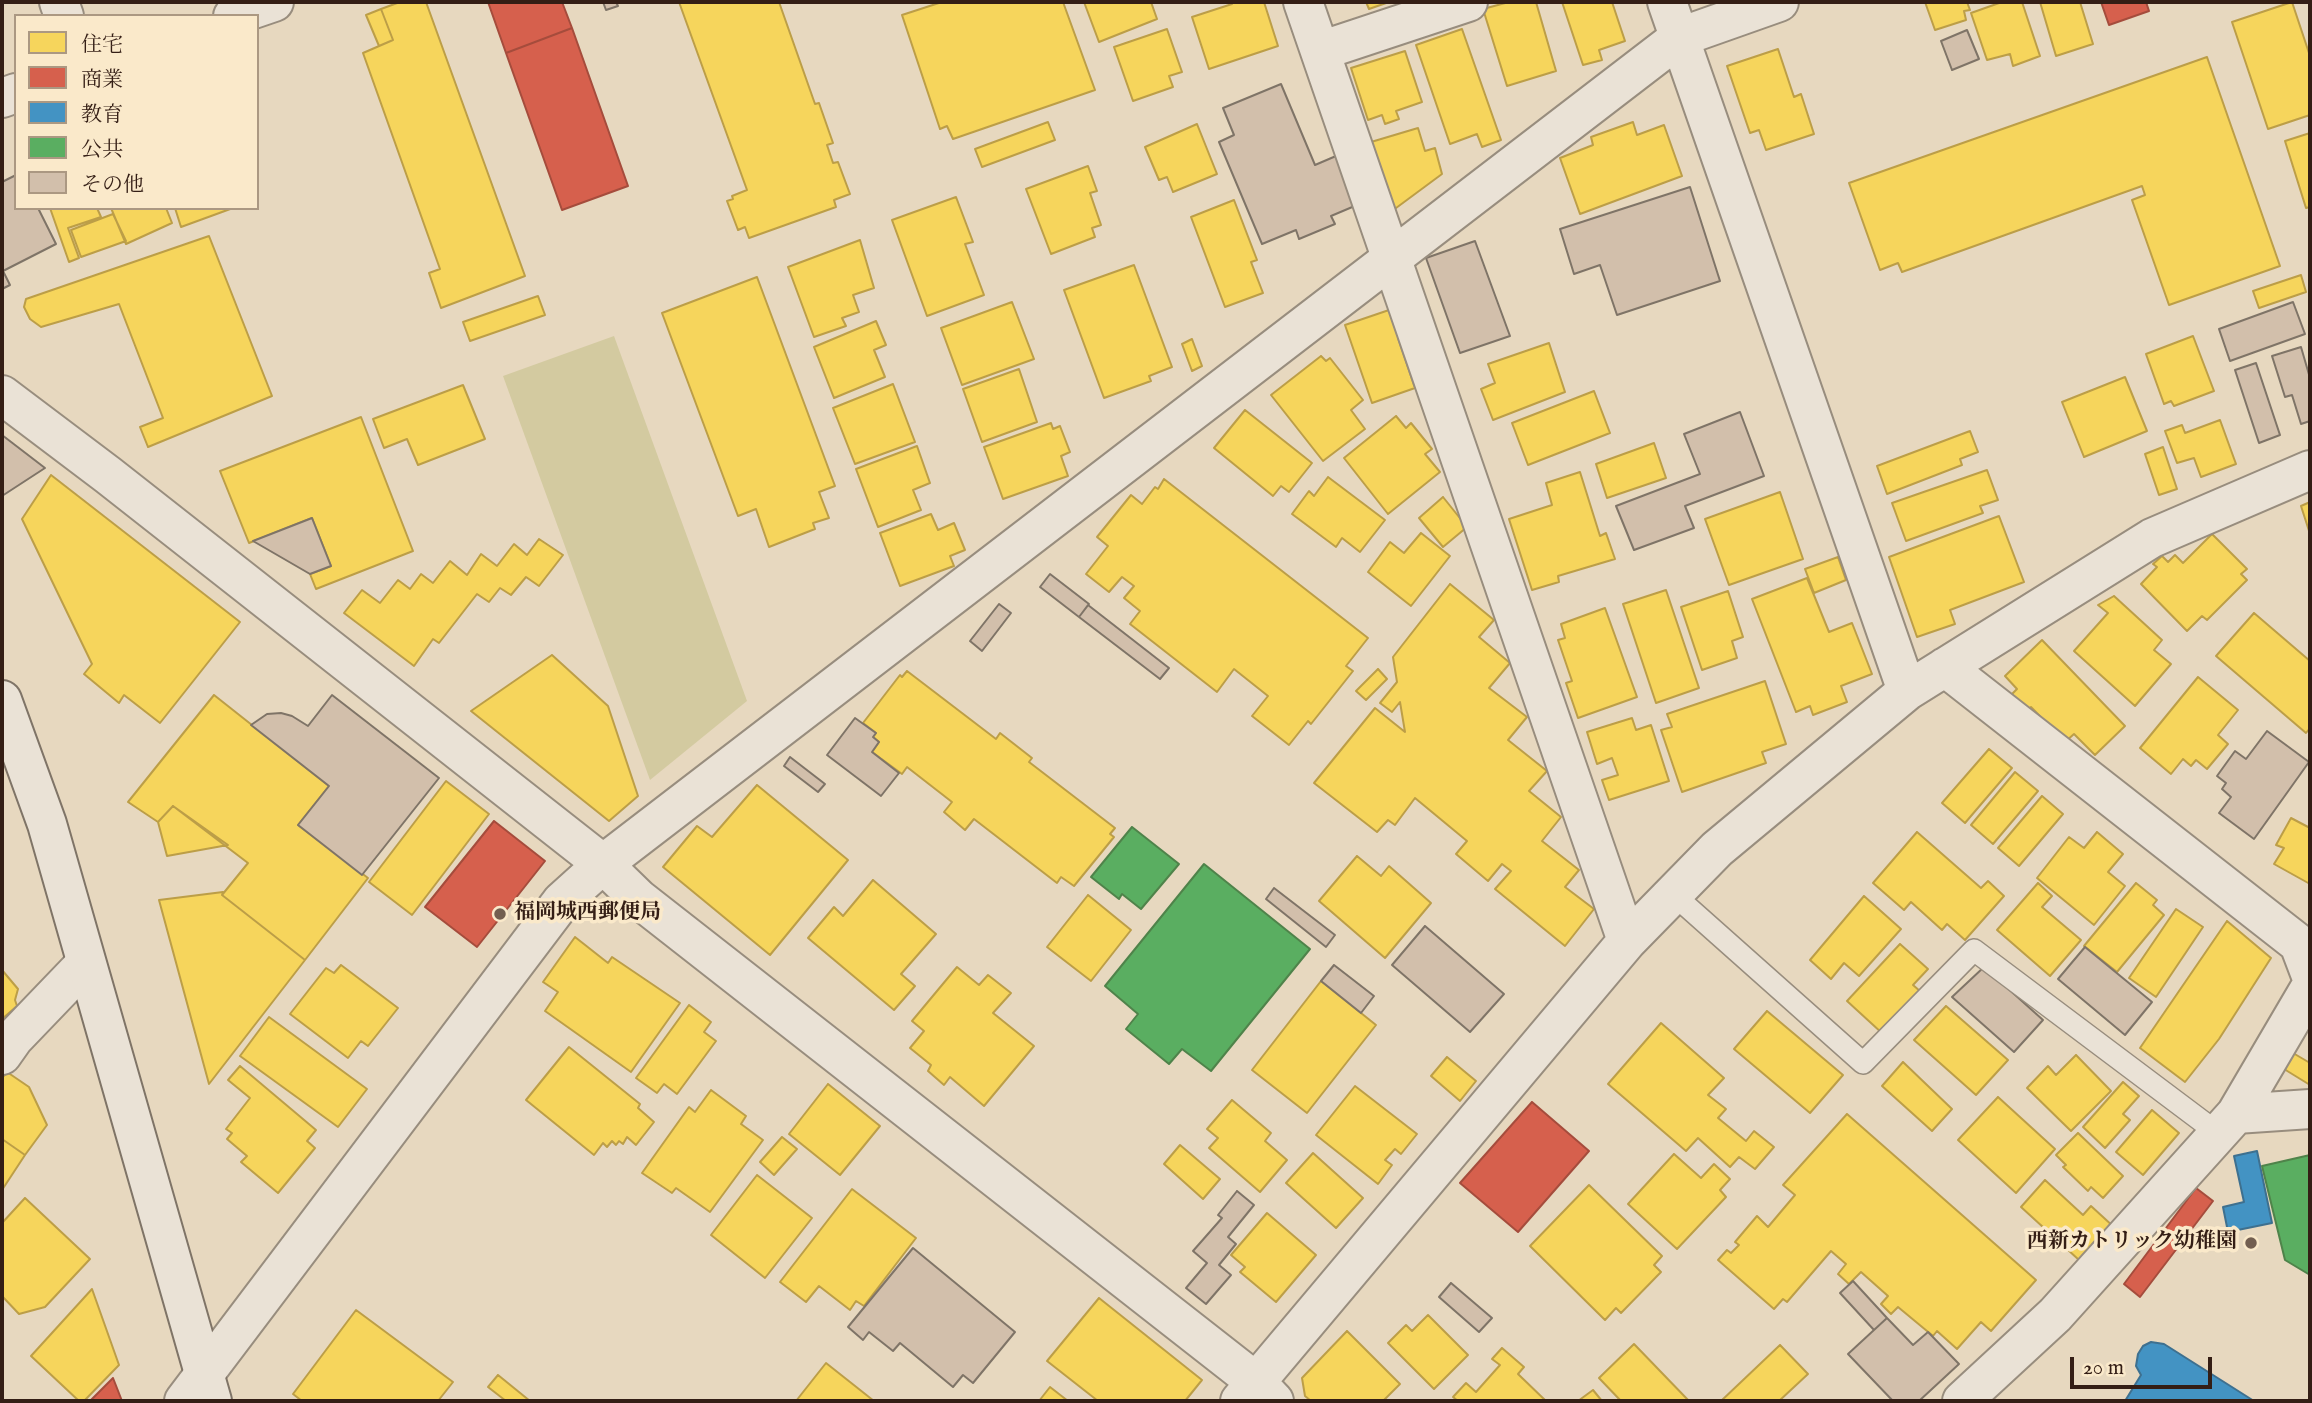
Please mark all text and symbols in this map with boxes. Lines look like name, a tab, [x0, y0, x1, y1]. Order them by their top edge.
legend	[14, 14, 259, 210]
text: 住宅	[81, 32, 123, 59]
text: 商業	[81, 67, 123, 94]
text: 教育	[81, 102, 123, 129]
text: 公共	[81, 137, 123, 164]
text: その他	[81, 172, 144, 199]
place label: 福岡城西郵便局	[514, 901, 661, 927]
marker: 福岡城西郵便局	[492, 906, 508, 922]
place label: 西新カトリック幼稚園	[2027, 1230, 2237, 1256]
marker: 西新カトリック幼稚園	[2243, 1235, 2259, 1251]
scale bar	[2074, 1344, 2216, 1388]
text: 20 m	[2083, 1355, 2124, 1382]

